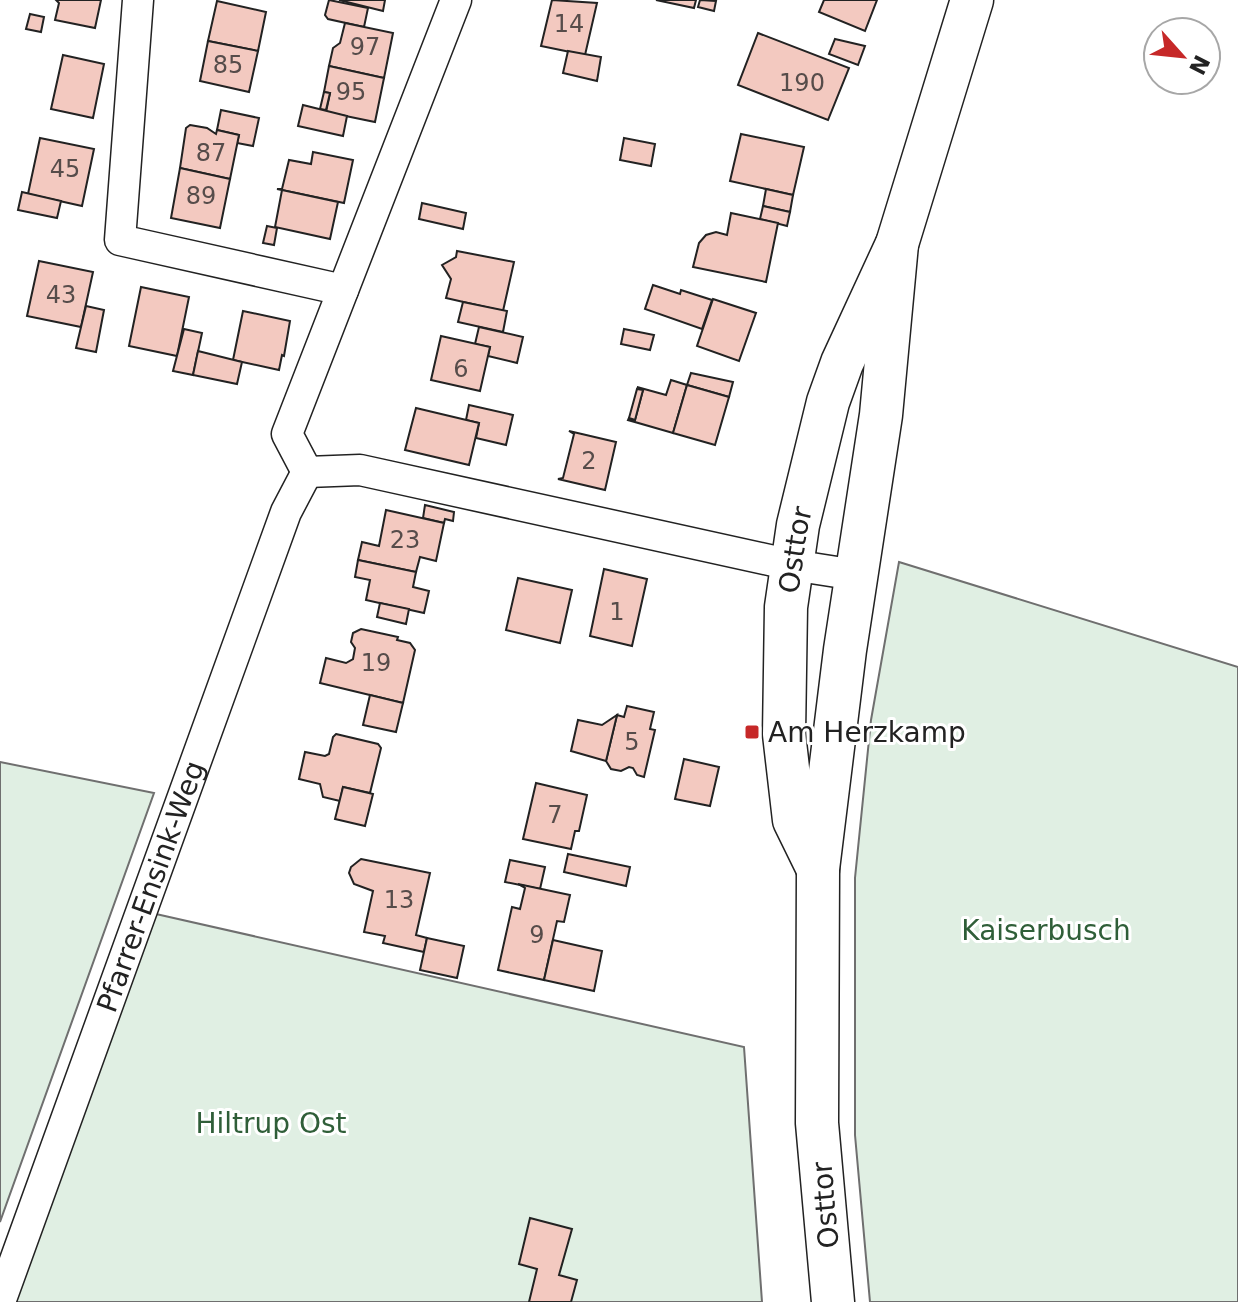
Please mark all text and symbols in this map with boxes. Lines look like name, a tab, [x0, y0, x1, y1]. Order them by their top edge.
house number: 14	[554, 10, 584, 38]
north arrow	[1142, 16, 1222, 96]
house number: 97	[350, 33, 380, 61]
house number: 85	[213, 51, 243, 79]
text: N	[1184, 51, 1215, 79]
house number: 190	[779, 69, 825, 97]
house number: 95	[336, 78, 366, 106]
house number: 87	[196, 139, 226, 167]
house number: 45	[50, 155, 80, 183]
house number: 89	[186, 182, 216, 210]
house number: 43	[46, 281, 76, 309]
house number: 6	[453, 355, 469, 383]
house number: 2	[581, 447, 597, 475]
street label: Osttor	[772, 503, 819, 595]
house number: 23	[390, 526, 420, 554]
house number: 1	[609, 598, 625, 626]
house number: 19	[361, 649, 391, 677]
place label: Am Herzkamp	[768, 716, 966, 749]
marker: Am Herzkamp	[743, 723, 761, 741]
house number: 5	[624, 728, 640, 756]
street label: Pfarrer-Ensink-Weg	[90, 756, 212, 1017]
house number: 7	[547, 801, 563, 829]
house number: 13	[384, 886, 414, 914]
park label: Kaiserbusch	[961, 914, 1131, 947]
house number: 9	[529, 921, 545, 949]
park label: Hiltrup Ost	[195, 1107, 347, 1140]
street label: Osttor	[805, 1160, 846, 1250]

